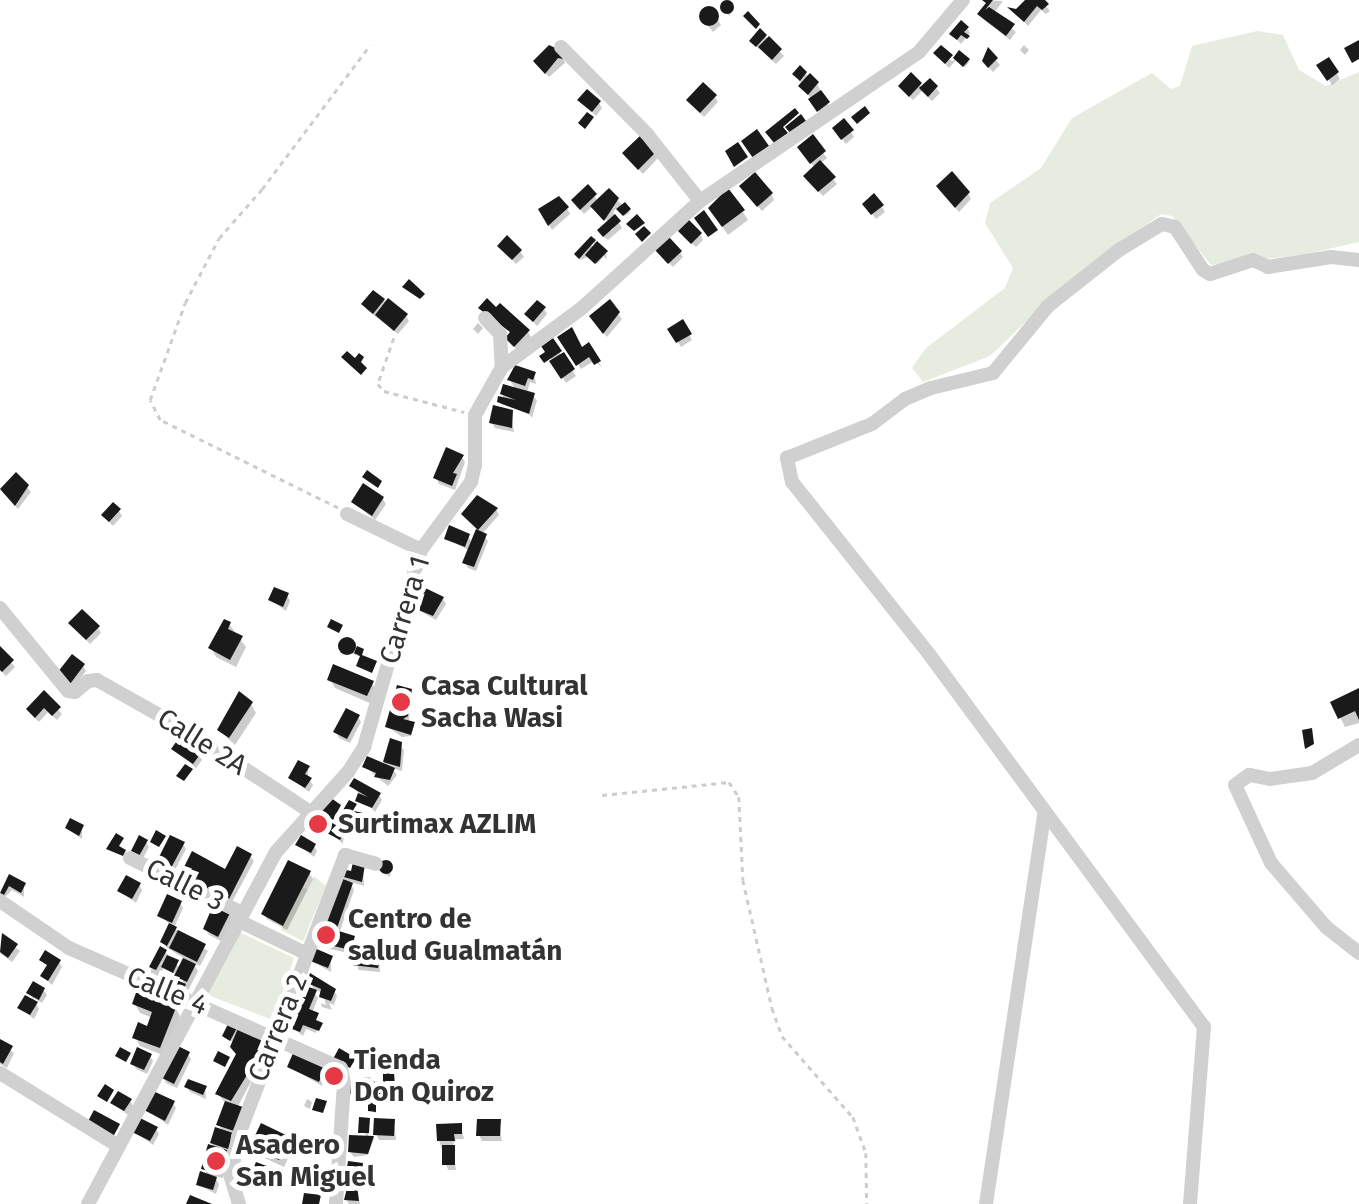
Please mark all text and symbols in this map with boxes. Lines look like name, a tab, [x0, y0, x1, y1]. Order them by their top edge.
street label: Carrera 1	[373, 552, 437, 668]
place label: Casa Cultural Sacha Wasi	[421, 669, 588, 735]
marker: Casa Cultural Sacha Wasi	[390, 691, 412, 713]
street label: Calle 2A	[151, 701, 253, 783]
place label: Surtimax AZLIM	[338, 807, 536, 841]
marker: Surtimax AZLIM	[307, 813, 329, 835]
street label: Calle 3	[140, 852, 230, 918]
place label: Centro de salud Gualmatán	[348, 902, 563, 968]
marker: Centro de salud Gualmatán	[313, 922, 339, 948]
street label: Calle 4	[122, 960, 212, 1022]
street label: Carrera 2	[241, 969, 315, 1087]
place label: Tienda Don Quiroz	[354, 1043, 494, 1109]
marker: Tienda Don Quiroz	[323, 1065, 345, 1087]
place label: Asadero San Miguel	[236, 1128, 375, 1194]
marker: Asadero San Miguel	[205, 1150, 227, 1172]

